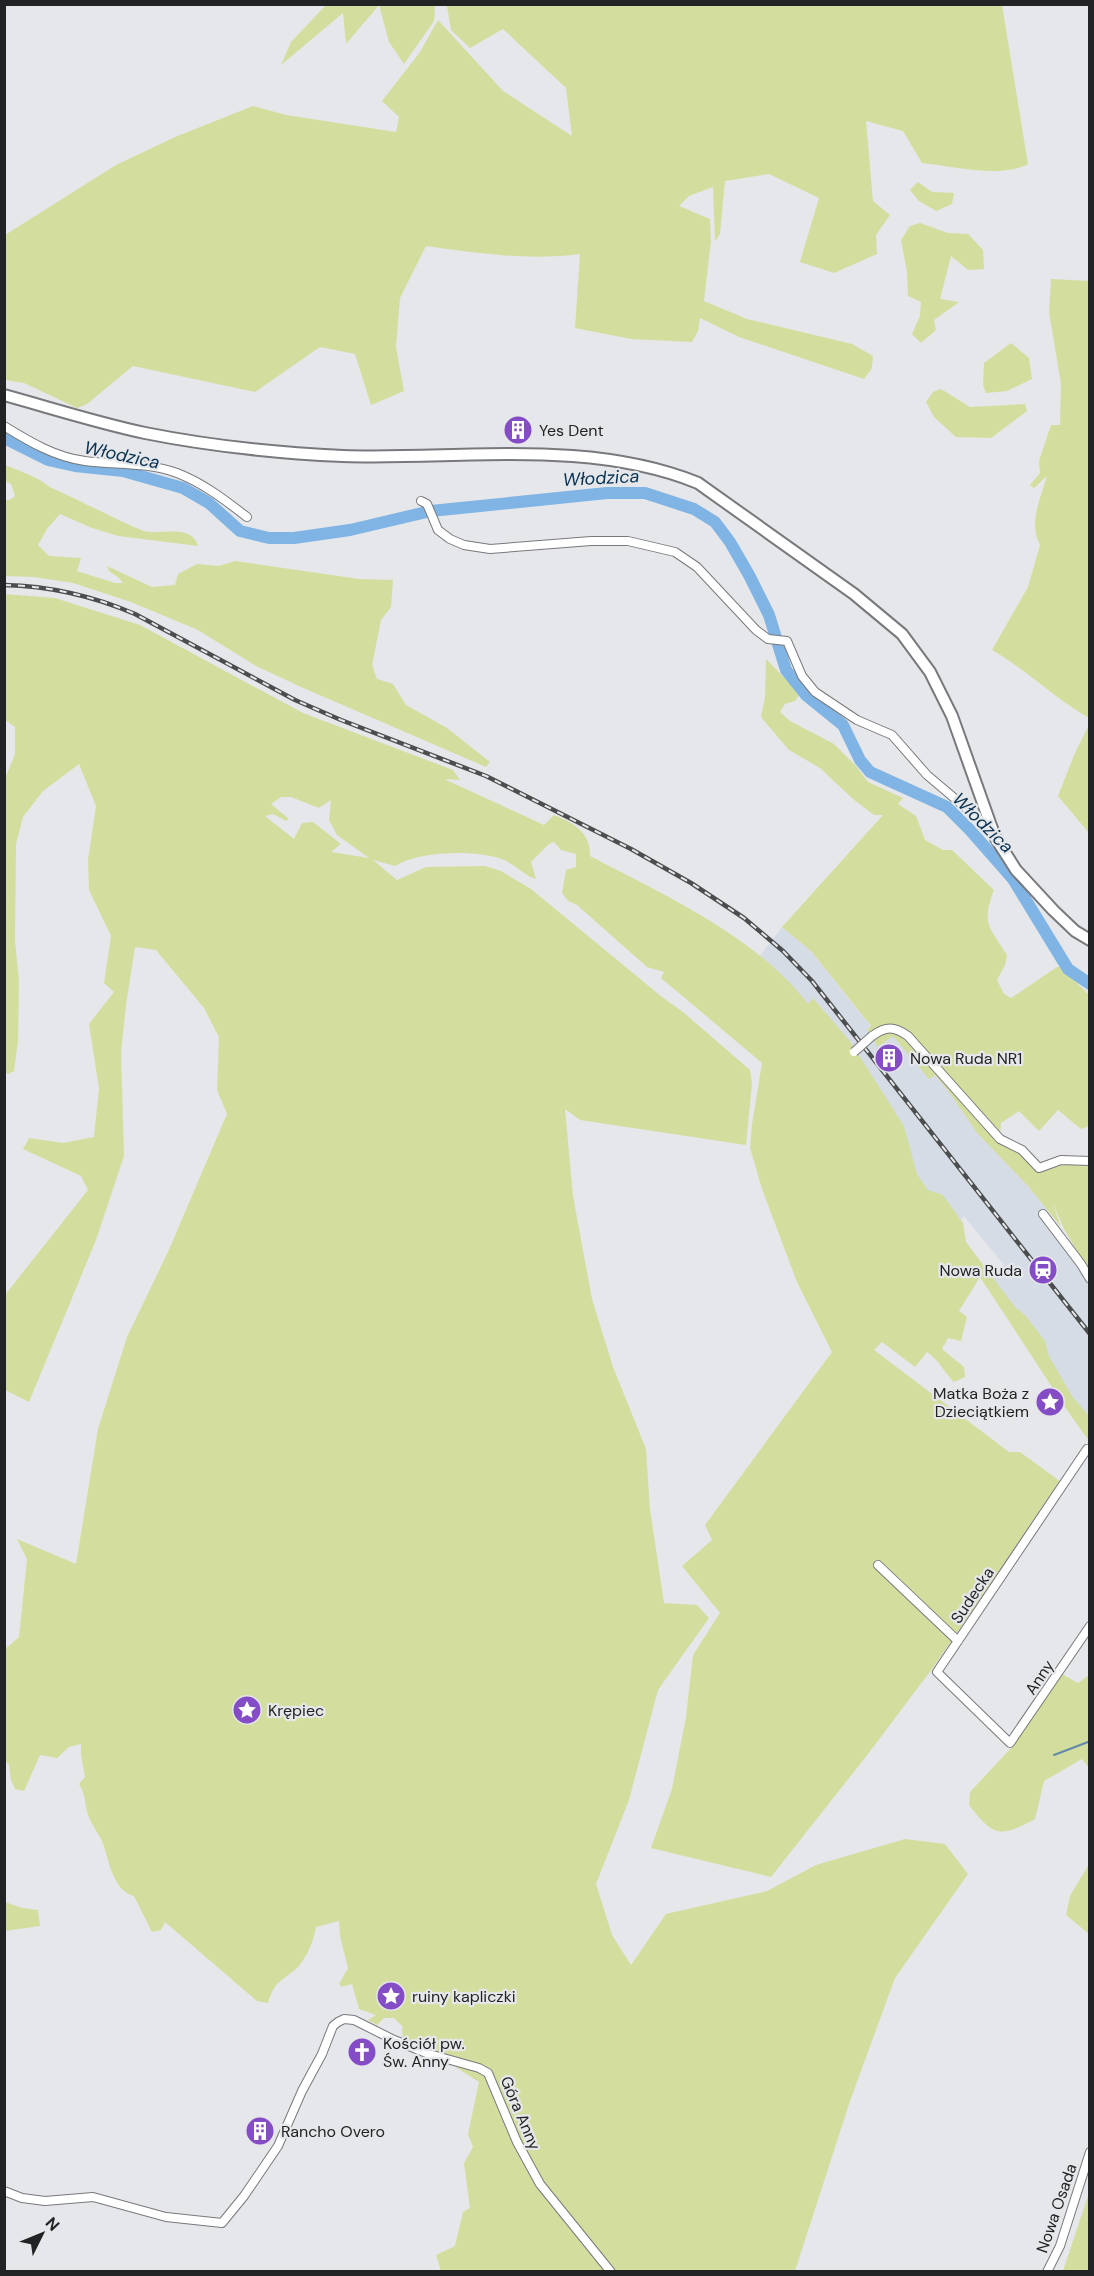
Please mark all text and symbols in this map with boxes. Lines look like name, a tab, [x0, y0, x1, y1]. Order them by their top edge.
building icon: Yes Dent	[502, 414, 534, 446]
place label: Yes Dent	[539, 420, 604, 441]
water label: Włodzica	[82, 435, 162, 475]
water label: Włodzica	[562, 464, 640, 492]
water label: Włodzica	[947, 787, 1019, 859]
building icon: Nowa Ruda NR1	[873, 1042, 905, 1074]
place label: Nowa Ruda NR1	[910, 1048, 1022, 1069]
station icon: Nowa Ruda	[1027, 1254, 1059, 1286]
place label: Nowa Ruda	[939, 1260, 1022, 1281]
place label: Matka Boża z Dzieciątkiem	[933, 1383, 1029, 1422]
place icon: Matka Boża z Dzieciątkiem	[1034, 1386, 1066, 1418]
street label: Sudecka	[946, 1563, 999, 1627]
street label: Anny	[1020, 1656, 1059, 1699]
place icon: Krępiec	[231, 1694, 263, 1726]
place label: Krępiec	[268, 1700, 324, 1721]
place icon: ruiny kapliczki	[375, 1980, 407, 2012]
place label: ruiny kapliczki	[412, 1986, 516, 2007]
place label: Kościół pw. Św. Anny	[383, 2033, 465, 2072]
church icon: Kościół pw. Św. Anny	[346, 2036, 378, 2068]
street label: Góra Anny	[496, 2073, 546, 2153]
building icon: Rancho Overo	[244, 2115, 276, 2147]
place label: Rancho Overo	[281, 2121, 385, 2142]
street label: Nowa Osada	[1031, 2161, 1082, 2256]
north arrow	[12, 2204, 72, 2264]
text: N	[41, 2213, 64, 2236]

